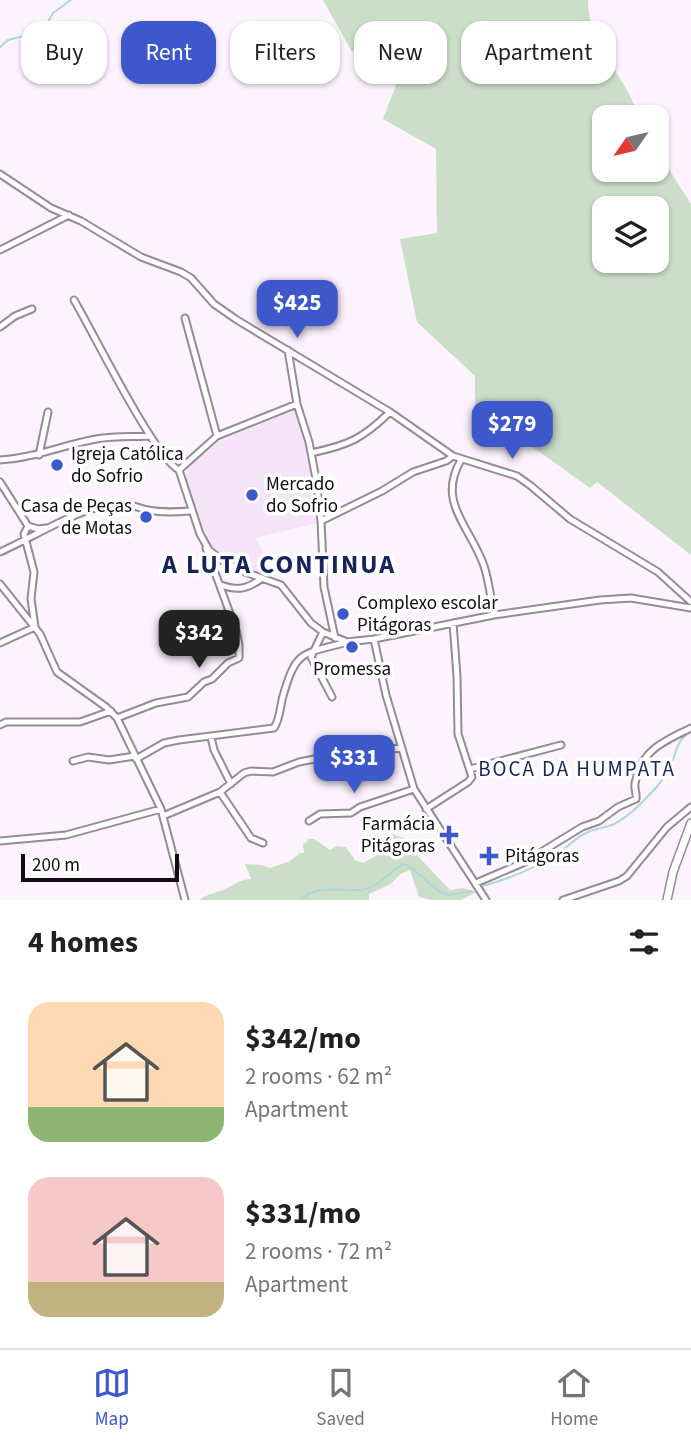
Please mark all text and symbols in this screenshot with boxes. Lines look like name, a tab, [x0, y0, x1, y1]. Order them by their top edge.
chip: Buy	[21, 21, 107, 84]
chip: Rent	[121, 21, 216, 84]
chip: Filters	[230, 21, 340, 84]
chip: New	[354, 21, 447, 84]
chip: Apartment	[461, 21, 616, 84]
north arrow	[592, 105, 668, 182]
map controls	[592, 105, 669, 273]
button: layers	[592, 196, 669, 273]
pin: $425	[256, 280, 338, 340]
text: $425	[273, 286, 321, 319]
pin: $279	[471, 402, 553, 461]
text: $279	[488, 407, 536, 440]
place label: Igreja Católica do Sofrio	[71, 441, 184, 490]
marker: Igreja Católica do Sofrio	[49, 457, 65, 473]
place label: Mercado do Sofrio	[266, 471, 338, 520]
marker: Mercado do Sofrio	[244, 487, 260, 503]
place label: Casa de Peças de Motas	[21, 493, 132, 542]
marker: Casa de Peças de Motas	[138, 509, 154, 525]
district label: A LUTA CONTINUA	[161, 546, 396, 583]
place label: Complexo escolar Pitágoras	[357, 590, 498, 639]
marker: Complexo escolar Pitágoras	[335, 606, 351, 622]
pin: $342	[158, 610, 240, 670]
text: $342	[175, 616, 223, 649]
marker: Promessa	[344, 639, 360, 655]
place label: Promessa	[313, 656, 391, 683]
pin: $331	[313, 736, 395, 795]
text: $331	[330, 741, 378, 774]
district label: BOCA DA HUMPATA	[478, 754, 676, 784]
place label: Farmácia Pitágoras	[361, 811, 435, 860]
marker: Farmácia Pitágoras	[441, 827, 457, 843]
place label: Pitágoras	[505, 843, 579, 870]
marker: Pitágoras	[479, 846, 499, 866]
scale bar	[21, 851, 178, 883]
text: 200 m	[32, 852, 80, 879]
text: 4 homes	[28, 921, 138, 964]
icon: filters	[625, 923, 663, 961]
text: $342/mo	[245, 1017, 361, 1060]
icon: home	[84, 1030, 168, 1114]
text: 2 rooms · 62 m²	[245, 1060, 392, 1093]
text: Apartment	[245, 1093, 348, 1126]
text: $331/mo	[245, 1192, 361, 1235]
icon: home	[84, 1205, 168, 1289]
text: 2 rooms · 72 m²	[245, 1235, 392, 1268]
text: Apartment	[245, 1268, 348, 1301]
tab: Map	[93, 1364, 131, 1433]
tab: Saved	[316, 1364, 365, 1433]
tab: Home	[550, 1364, 598, 1433]

